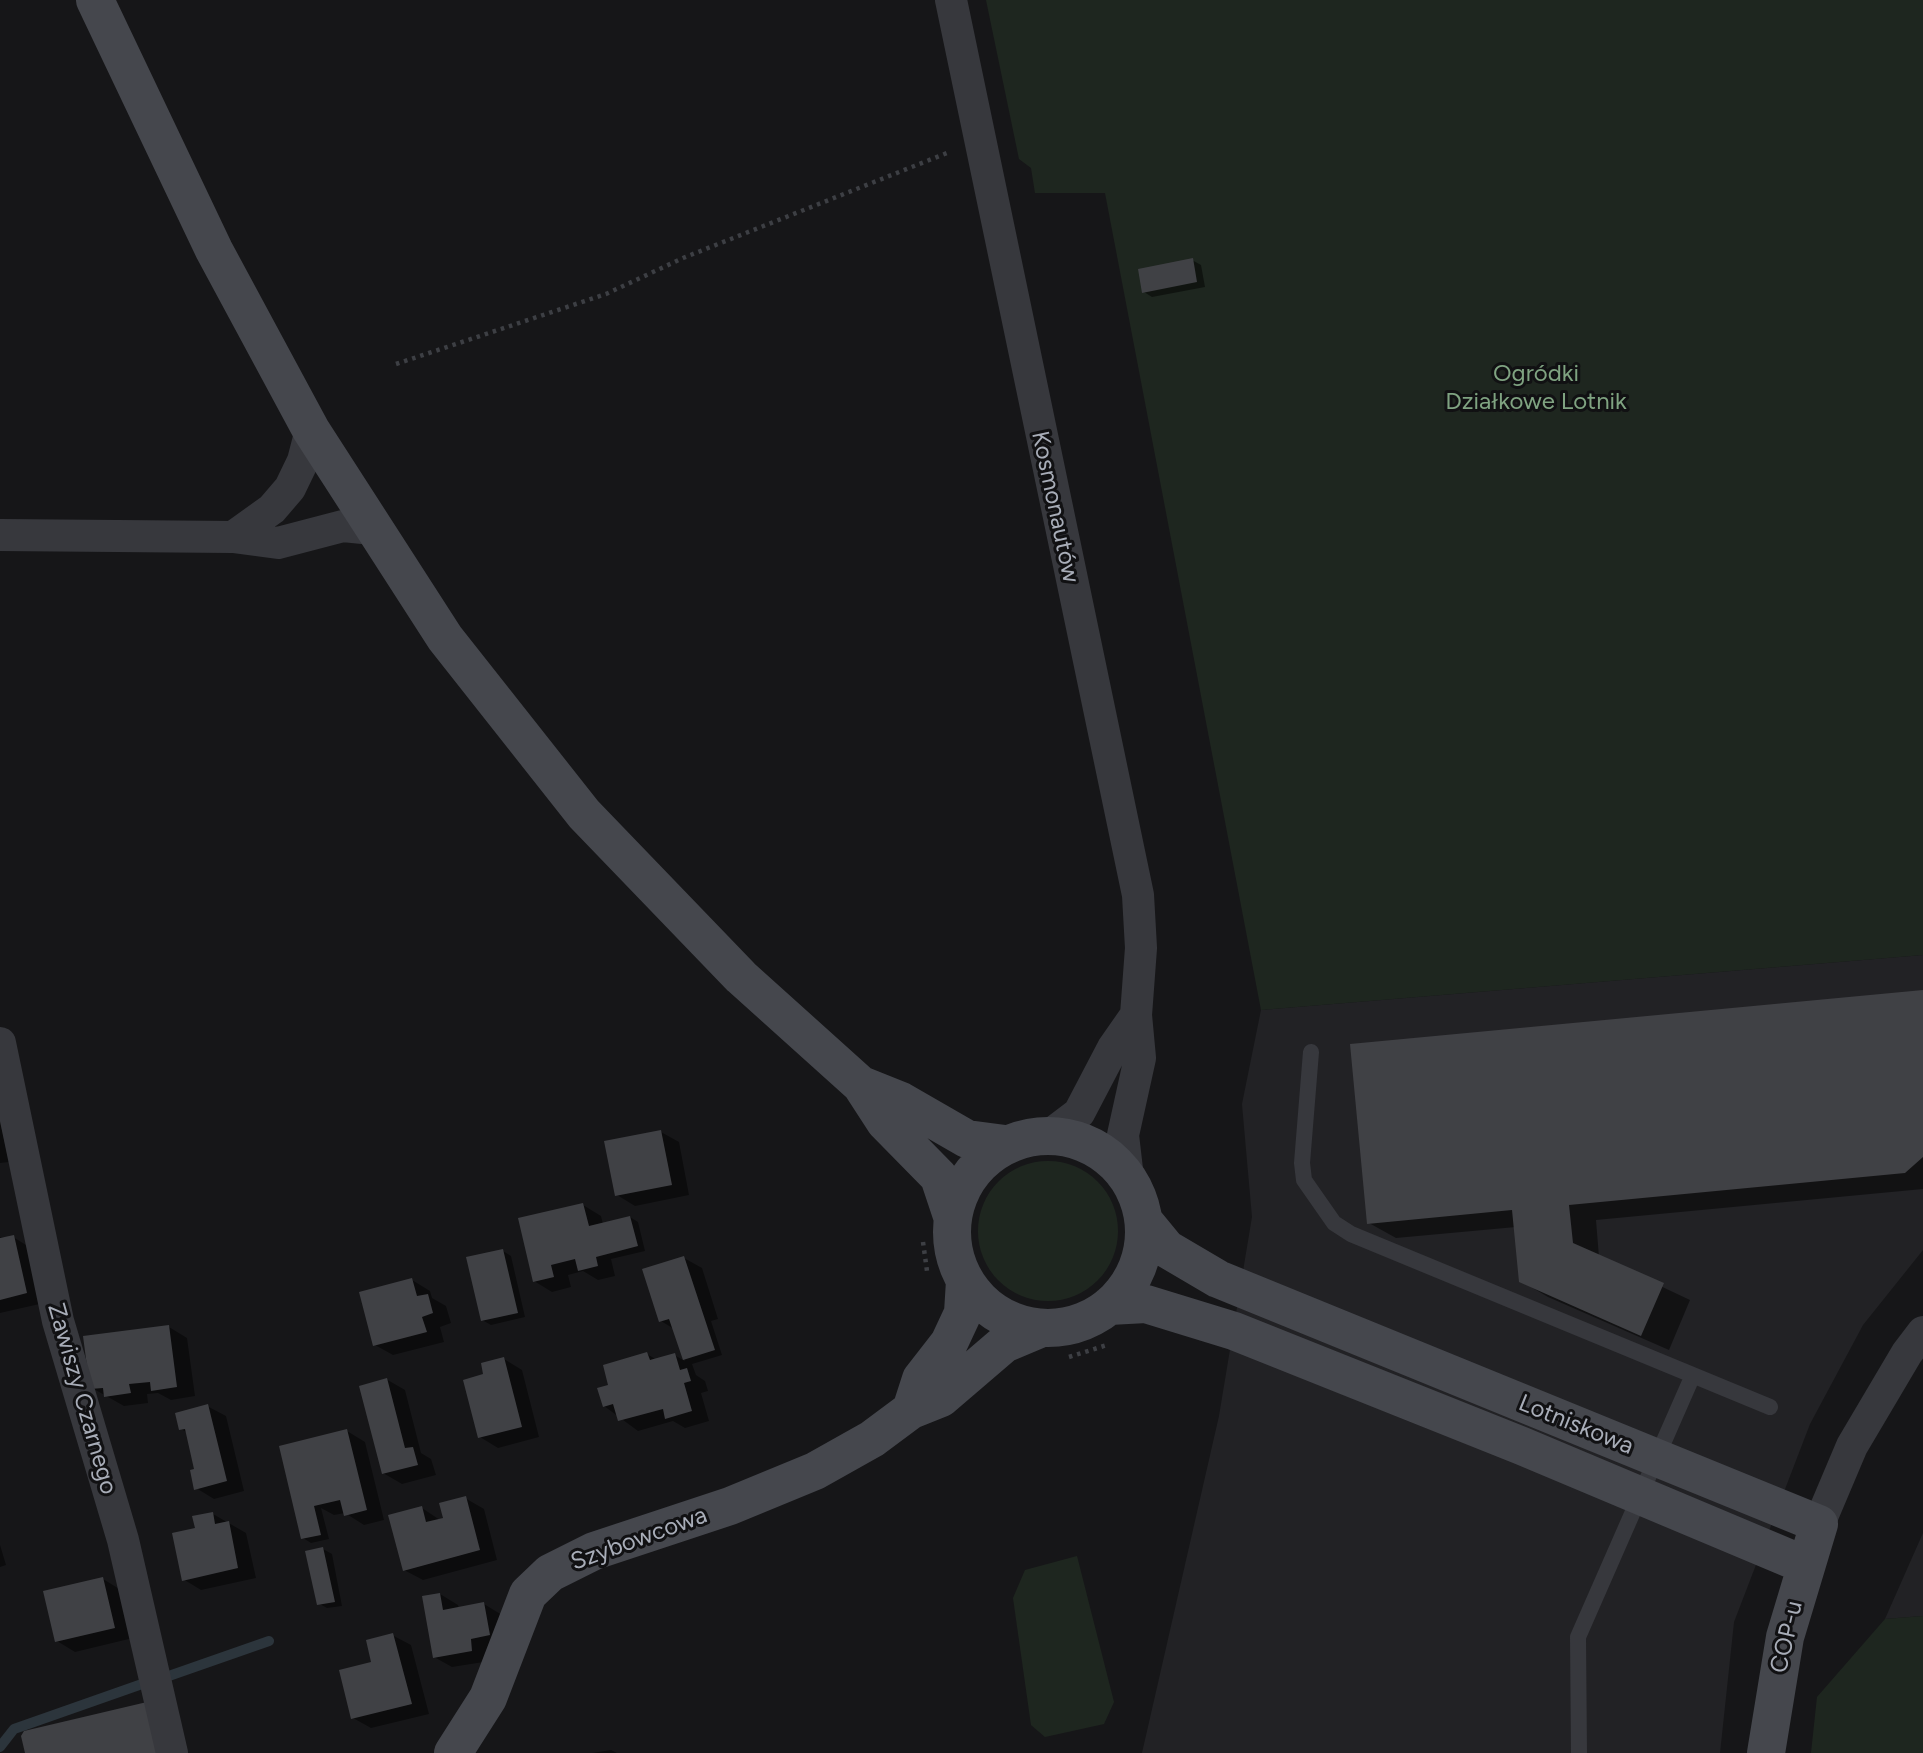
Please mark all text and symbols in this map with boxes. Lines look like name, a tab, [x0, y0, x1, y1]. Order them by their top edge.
park label: Ogródki Działkowe Lotnik	[1445, 360, 1627, 416]
street label: Kosmonautów	[1025, 429, 1085, 585]
street label: Zawiszy Czarnego	[41, 1300, 123, 1498]
street label: Lotniskowa	[1514, 1389, 1638, 1461]
street label: Szybowcowa	[567, 1501, 711, 1577]
street label: COP-u	[1765, 1598, 1809, 1676]

